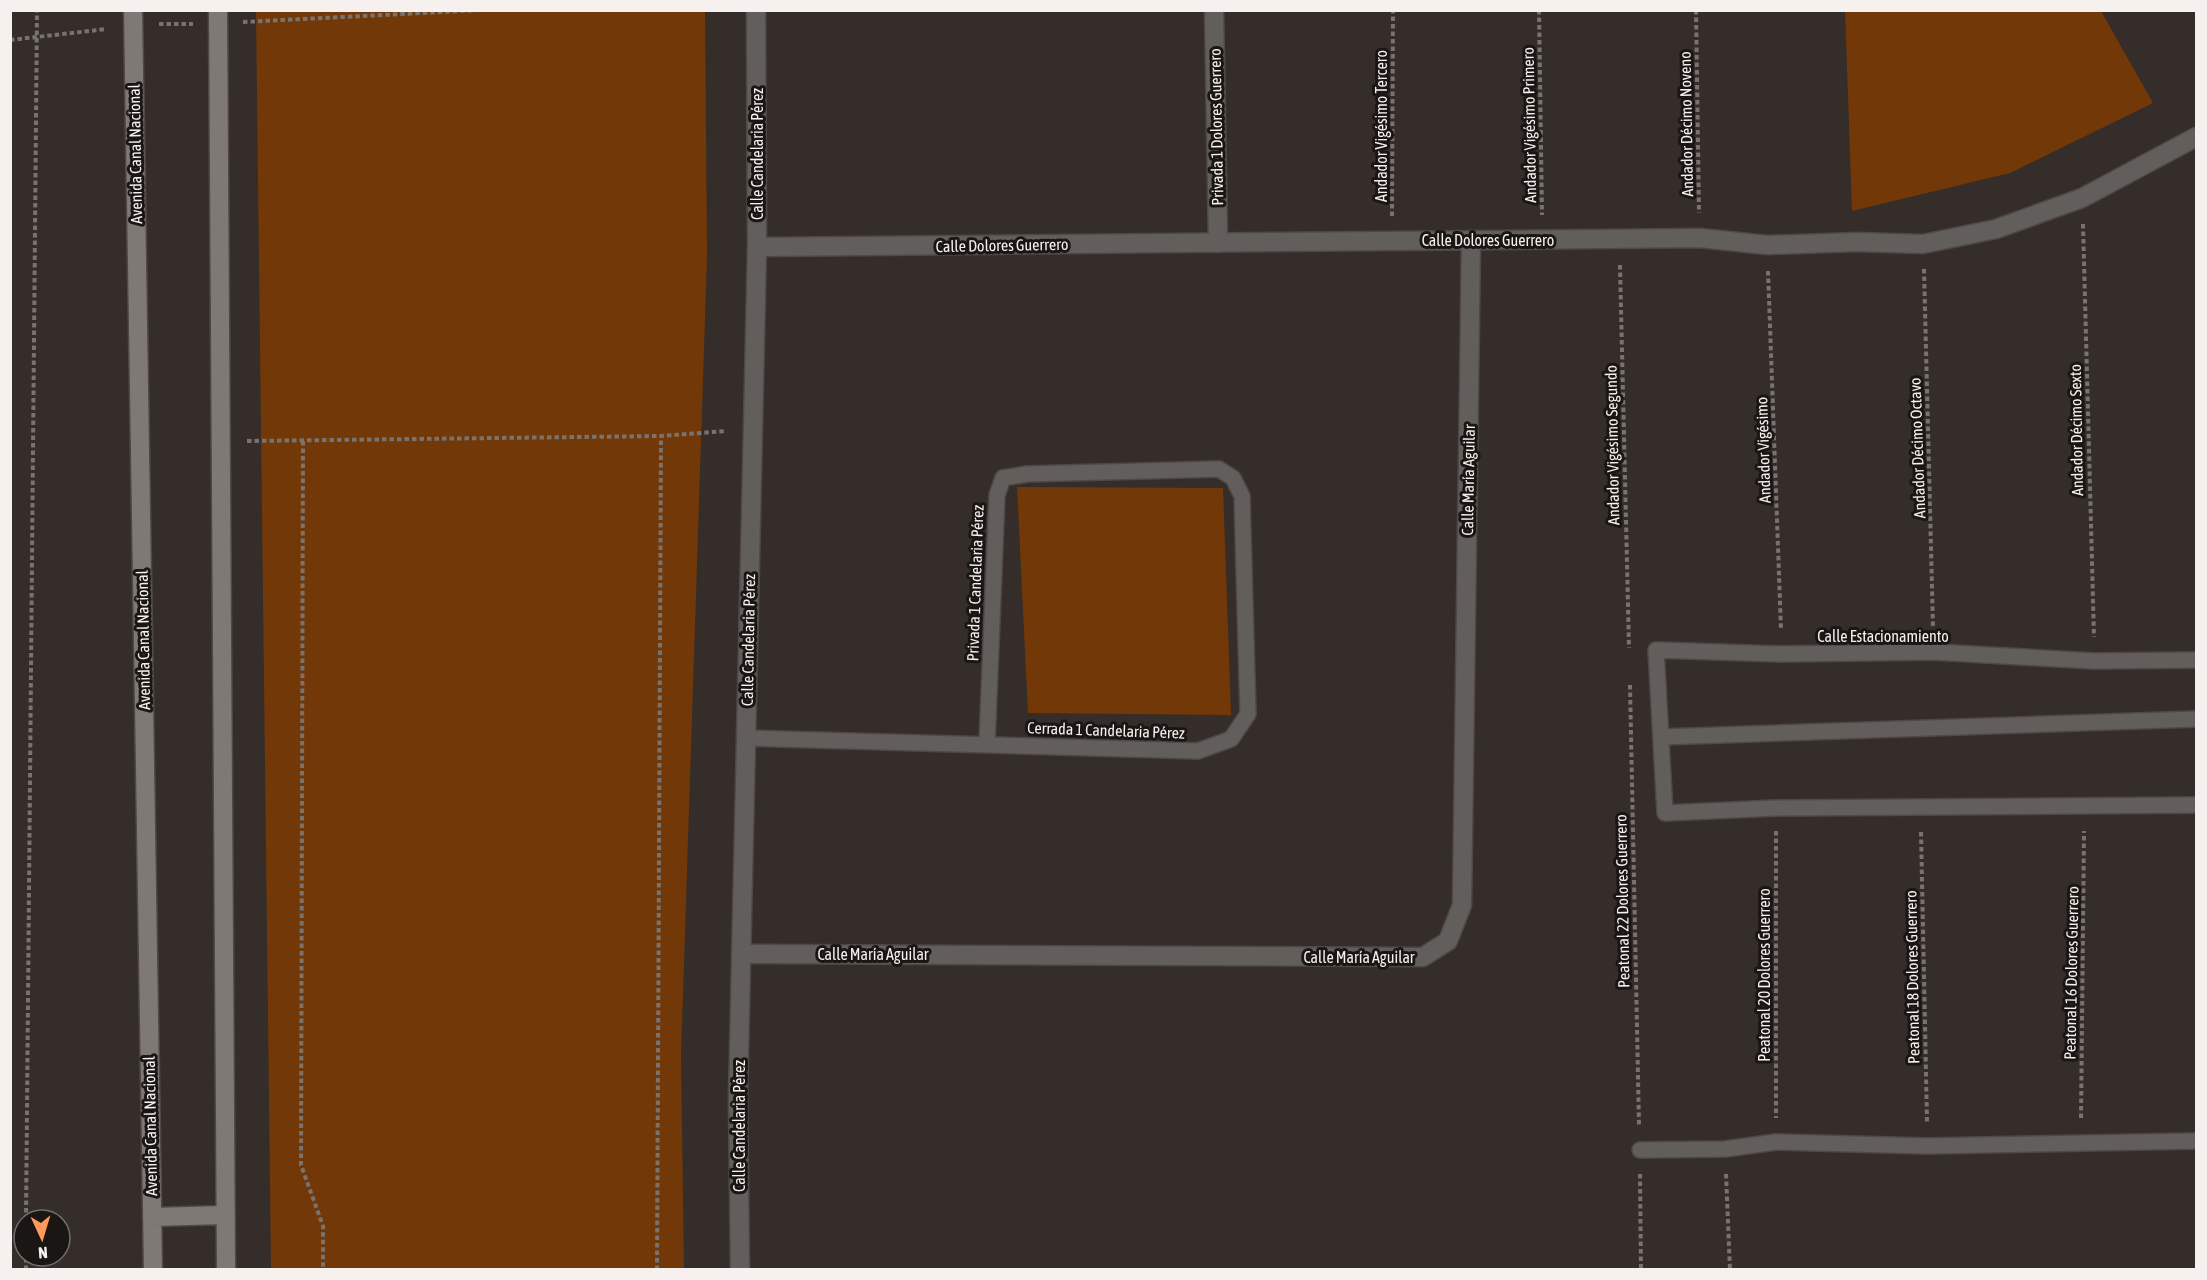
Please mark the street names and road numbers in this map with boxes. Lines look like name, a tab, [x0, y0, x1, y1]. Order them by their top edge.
street label: Andador Vigésimo Primero	[1519, 47, 1540, 203]
street label: Privada 1 Dolores Guerrero	[1206, 48, 1226, 206]
street label: Andador Vigésimo Tercero	[1372, 50, 1391, 202]
street label: Andador Décimo Noveno	[1676, 51, 1696, 197]
street label: Avenida Canal Nacional	[125, 83, 145, 224]
street label: Calle Candelaria Pérez	[748, 88, 766, 220]
street label: Calle Dolores Guerrero	[1422, 231, 1554, 249]
street label: Calle Dolores Guerrero	[935, 235, 1069, 255]
street label: Andador Décimo Sexto	[2066, 364, 2086, 496]
street label: Andador Vigésimo Segundo	[1602, 365, 1623, 525]
street label: Andador Décimo Octavo	[1906, 377, 1928, 519]
street label: Andador Vigésimo	[1752, 397, 1775, 503]
street label: Calle María Aguilar	[1458, 424, 1479, 536]
street label: Privada 1 Candelaria Pérez	[963, 504, 987, 662]
street label: Avenida Canal Nacional	[133, 569, 153, 710]
street label: Calle Candelaria Pérez	[738, 574, 758, 706]
street label: Calle Estacionamiento	[1817, 627, 1949, 645]
street label: Cerrada 1 Candelaria Pérez	[1027, 718, 1185, 742]
street label: Peatonal 22 Dolores Guerrero	[1611, 814, 1633, 988]
street label: Peatonal 16 Dolores Guerrero	[2060, 886, 2082, 1060]
street label: Peatonal 20 Dolores Guerrero	[1755, 888, 1773, 1062]
street label: Peatonal 18 Dolores Guerrero	[1901, 890, 1923, 1064]
street label: Calle María Aguilar	[817, 945, 929, 964]
street label: Calle María Aguilar	[1303, 948, 1415, 967]
street label: Avenida Canal Nacional	[140, 1055, 160, 1196]
street label: Calle Candelaria Pérez	[730, 1060, 748, 1192]

